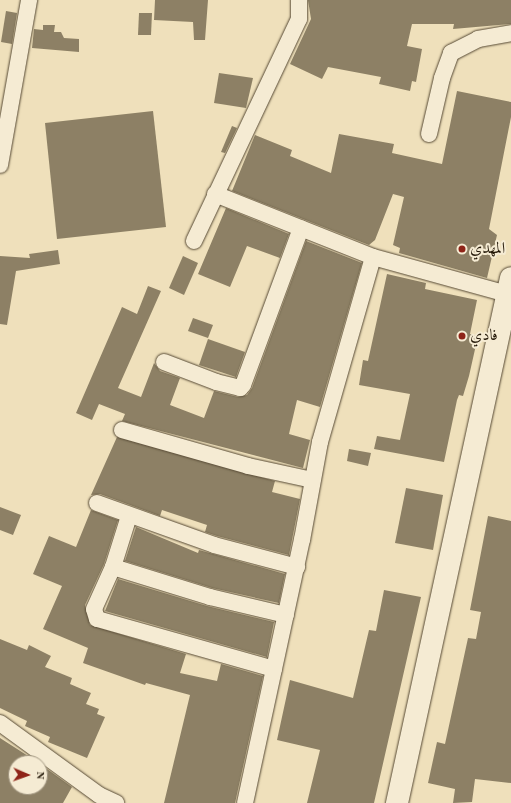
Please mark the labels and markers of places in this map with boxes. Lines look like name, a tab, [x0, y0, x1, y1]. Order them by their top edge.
place label: المهدي	[470, 239, 505, 259]
marker: المهدي	[457, 244, 467, 254]
place label: فادي	[470, 326, 498, 346]
marker: فادي	[457, 331, 467, 341]

